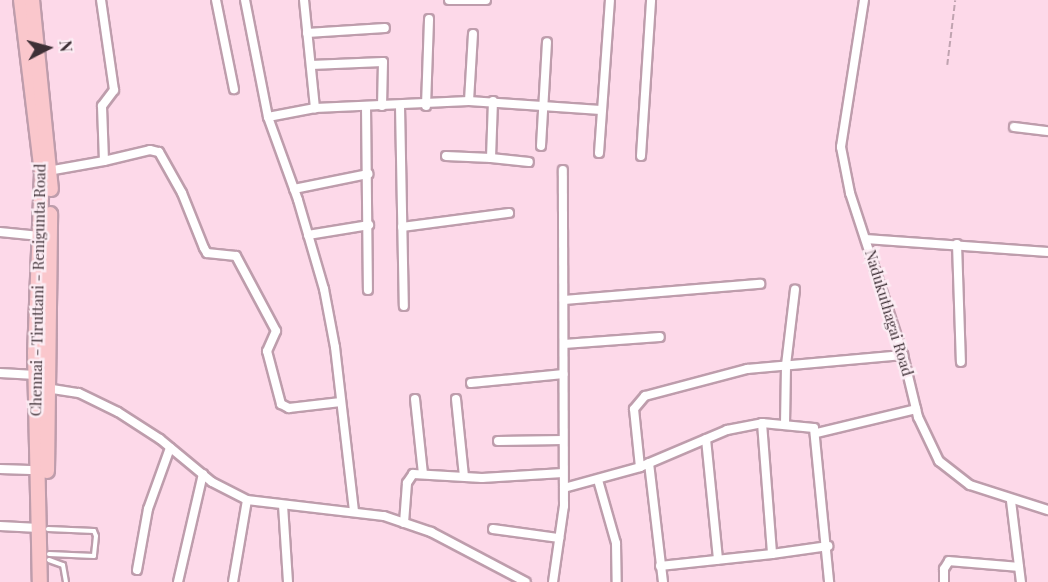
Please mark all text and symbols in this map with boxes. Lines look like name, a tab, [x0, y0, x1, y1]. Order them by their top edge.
north arrow	[18, 18, 78, 78]
text: N	[55, 39, 77, 53]
street label: Chennai - Tiruttani - Renigunta Road	[27, 163, 49, 417]
street label: Nadukuthagai Road	[861, 248, 917, 378]

